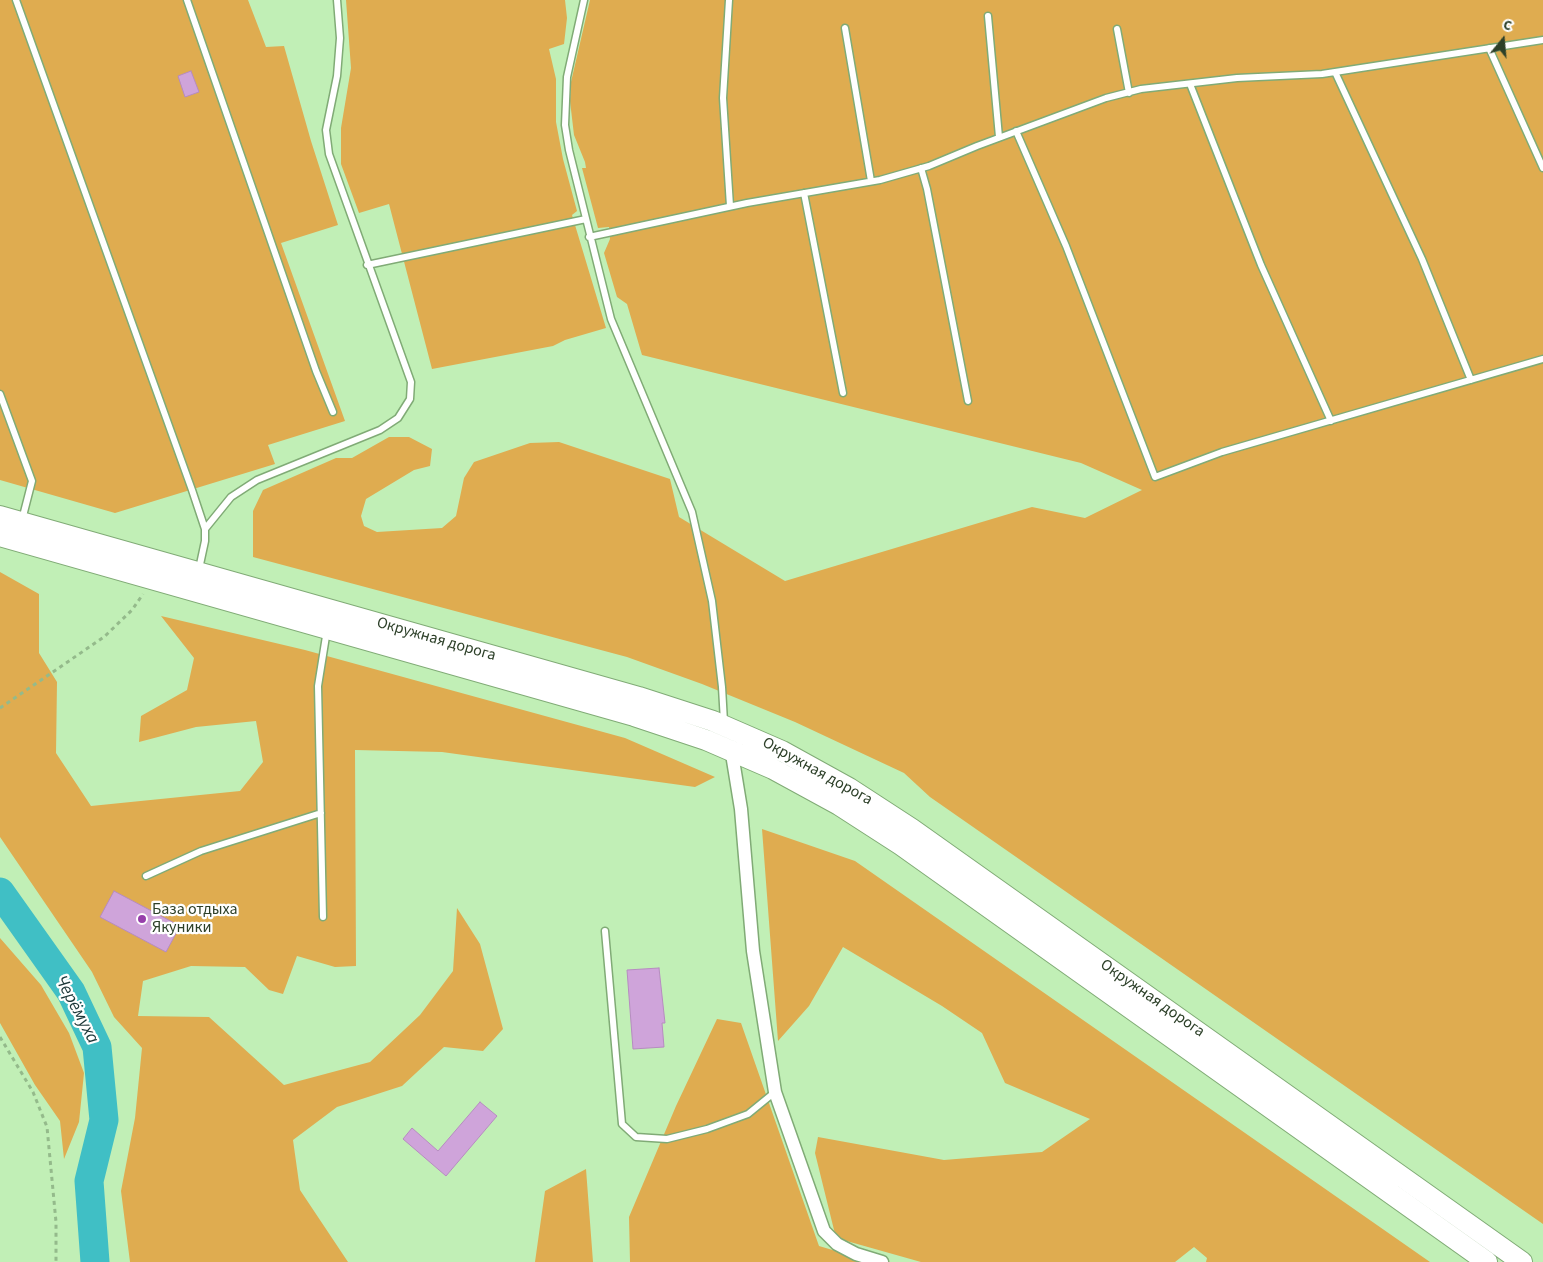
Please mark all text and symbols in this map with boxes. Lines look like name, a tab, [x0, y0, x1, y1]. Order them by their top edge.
north arrow	[1478, 15, 1528, 65]
text: С	[1501, 15, 1514, 36]
street label: Окружная дорога	[374, 614, 498, 666]
street label: Окружная дорога	[759, 734, 875, 810]
place label: База отдыха Якуники	[152, 900, 238, 938]
marker: База отдыха Якуники	[136, 913, 148, 925]
street label: Окружная дорога	[1096, 956, 1208, 1042]
water label: Черёмуха	[49, 972, 103, 1048]

